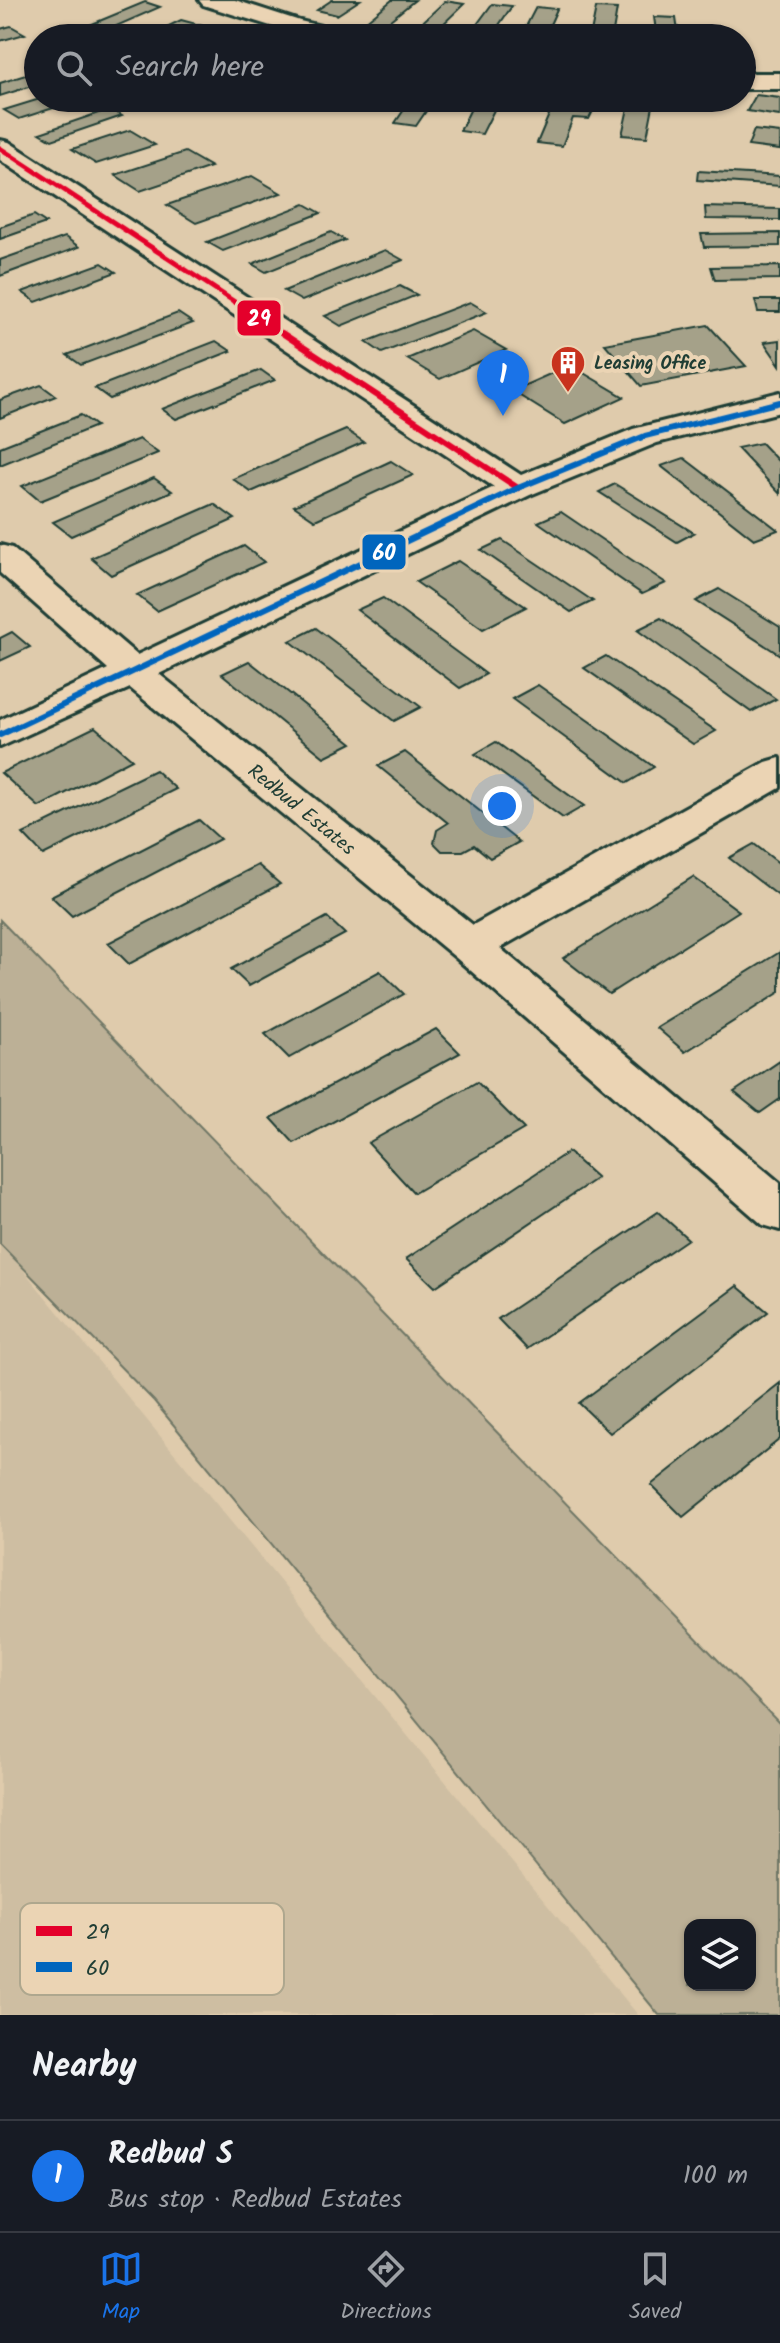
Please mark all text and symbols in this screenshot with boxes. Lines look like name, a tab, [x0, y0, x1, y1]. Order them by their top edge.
search box	[24, 24, 756, 112]
text: Search here	[116, 44, 264, 92]
icon: search	[52, 46, 96, 90]
line badge: 29	[236, 299, 282, 337]
text: 29	[247, 303, 271, 338]
building icon: Leasing Office	[549, 344, 587, 394]
pin: 1	[477, 350, 529, 416]
place label: Leasing Office	[594, 350, 707, 379]
line badge: 60	[361, 533, 407, 571]
text: 60	[372, 537, 396, 572]
street label: Redbud Estates	[240, 757, 362, 865]
your location	[482, 786, 522, 826]
legend	[20, 1903, 284, 1995]
text: 29	[86, 1916, 110, 1951]
map controls	[684, 1919, 756, 1991]
button: layers	[684, 1919, 756, 1991]
text: 60	[86, 1952, 109, 1987]
text: Nearby	[32, 2040, 137, 2094]
text: Redbud S	[108, 2131, 233, 2179]
text: 1	[54, 2155, 62, 2197]
text: 100 m	[683, 2155, 748, 2197]
text: Bus stop · Redbud Estates	[108, 2179, 402, 2221]
tab: Map	[99, 2247, 143, 2330]
tab: Directions	[340, 2247, 432, 2330]
tab: Saved	[629, 2247, 681, 2330]

